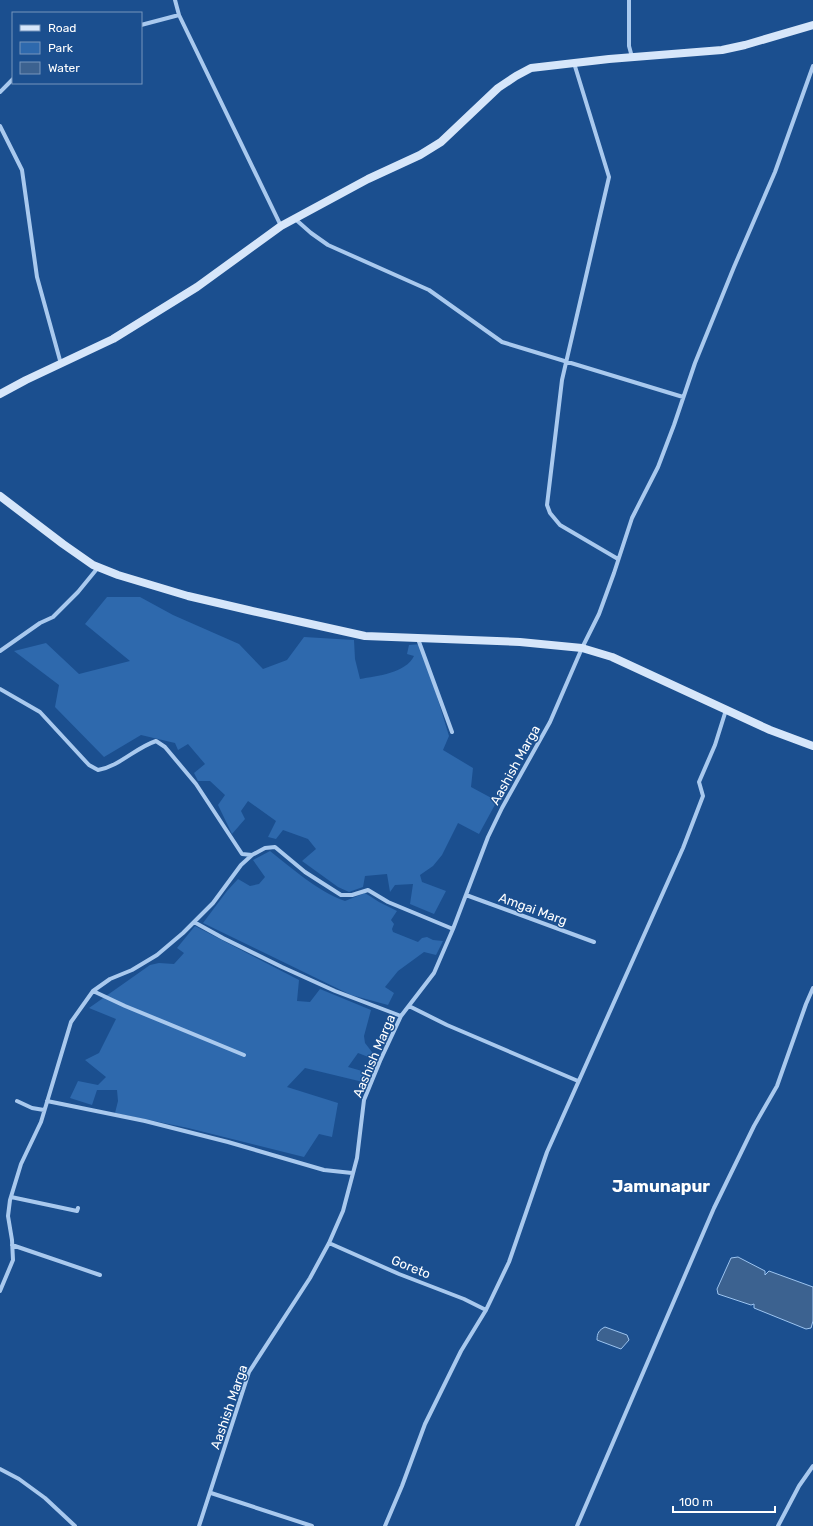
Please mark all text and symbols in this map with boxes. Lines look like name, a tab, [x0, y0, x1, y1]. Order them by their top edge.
legend	[12, 12, 142, 84]
text: Road	[48, 21, 76, 35]
text: Park	[48, 41, 74, 55]
text: Water	[48, 61, 80, 75]
street label: Aashish Marga	[487, 723, 544, 808]
street label: Amgai Marg	[496, 890, 569, 929]
street label: Aashish Marga	[350, 1012, 399, 1100]
district label: Jamunapur	[612, 1176, 710, 1196]
street label: Goreto	[389, 1252, 433, 1282]
street label: Aashish Marga	[207, 1363, 251, 1452]
scale bar	[673, 1488, 775, 1514]
text: 100 m	[679, 1495, 713, 1509]

